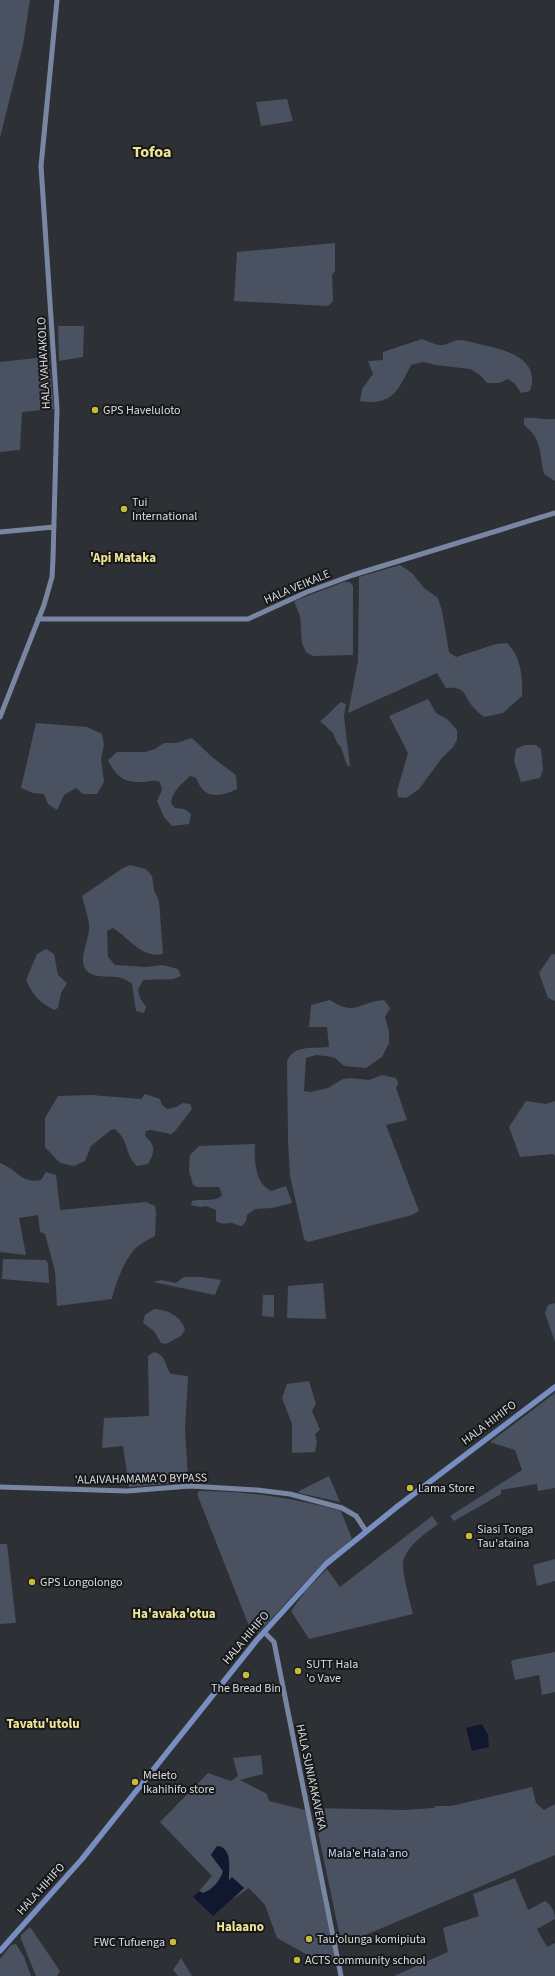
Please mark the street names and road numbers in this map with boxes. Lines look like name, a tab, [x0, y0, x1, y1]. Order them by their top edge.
street label: HALA VAHA'AKOLO	[33, 316, 55, 410]
street label: HALA VEIKALE	[261, 565, 333, 609]
street label: HALA HIHIFO	[458, 1397, 520, 1449]
street label: 'ALAIVAHAMAMA'O BYPASS	[75, 1469, 207, 1489]
street label: HALA HIHIFO	[219, 1608, 273, 1668]
street label: HALA SUNIA'AKAVEKA	[291, 1722, 331, 1832]
street label: HALA HIHIFO	[13, 1859, 69, 1919]

